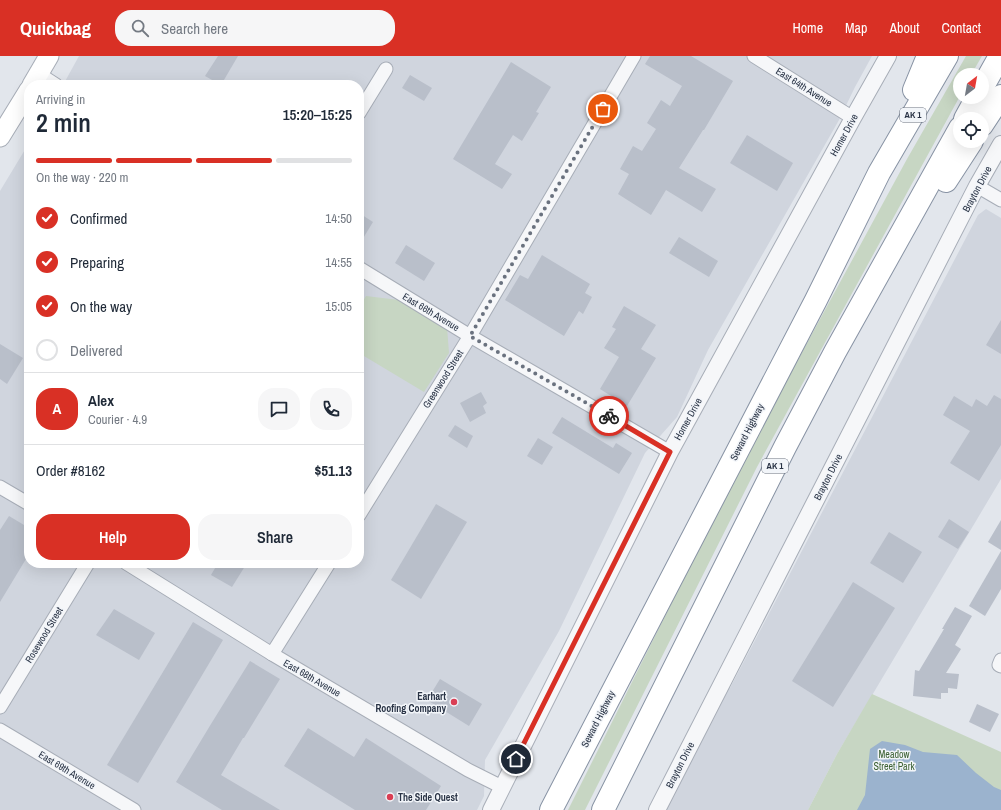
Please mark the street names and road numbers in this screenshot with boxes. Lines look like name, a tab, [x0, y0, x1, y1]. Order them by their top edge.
street label: East 64th Avenue	[773, 64, 835, 110]
road number: AK 1	[900, 108, 926, 122]
street label: Homer Drive	[827, 111, 861, 158]
street label: Brayton Drive	[959, 163, 995, 214]
street label: East 66th Avenue	[400, 290, 462, 334]
street label: Greenwood Street	[420, 347, 467, 411]
street label: Homer Drive	[671, 395, 705, 442]
street label: Seward Highway	[727, 401, 767, 463]
street label: Brayton Drive	[811, 451, 845, 502]
road number: AK 1	[762, 459, 788, 473]
street label: Rosewood Street	[22, 604, 66, 665]
street label: East 68th Avenue	[281, 656, 343, 700]
street label: Seward Highway	[578, 688, 618, 750]
street label: Brayton Drive	[663, 739, 697, 790]
street label: East 69th Avenue	[36, 748, 98, 792]

